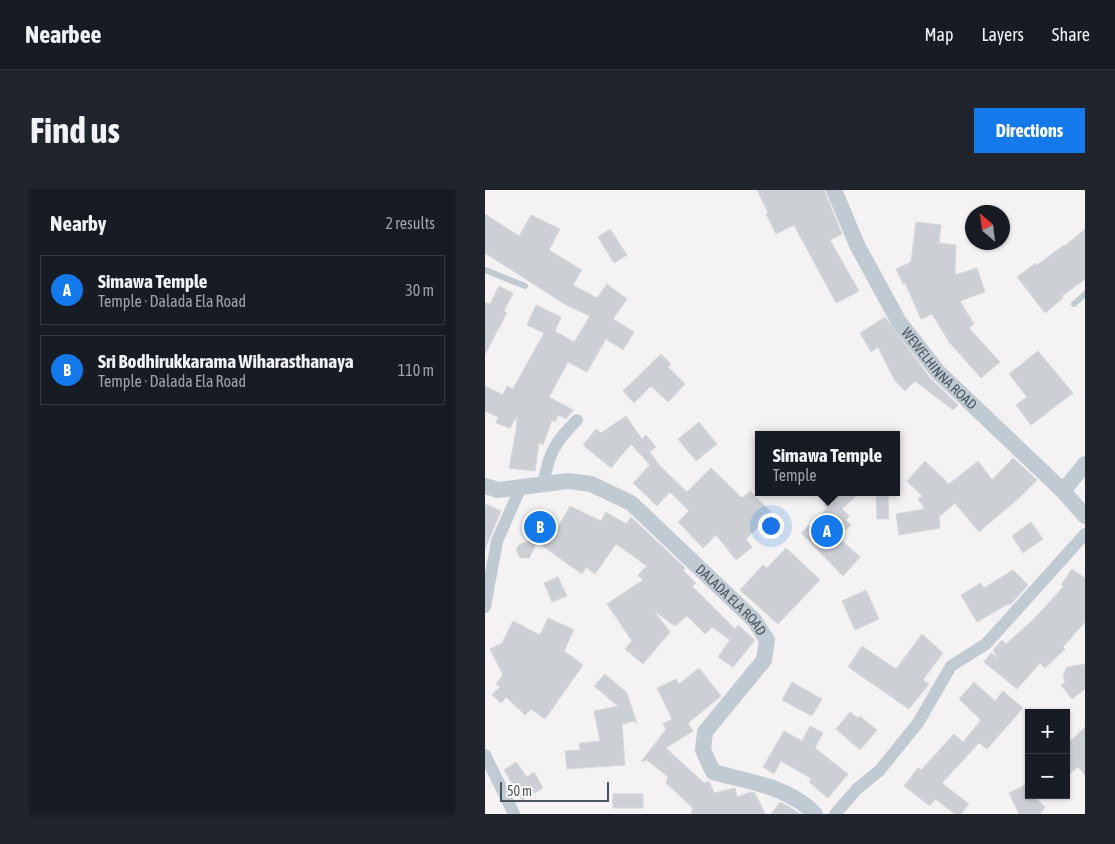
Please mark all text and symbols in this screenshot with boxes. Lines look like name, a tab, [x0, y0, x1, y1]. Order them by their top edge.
text: Nearbee	[25, 21, 101, 48]
text: Map	[924, 24, 953, 45]
text: Layers	[981, 24, 1024, 45]
text: Share	[1052, 24, 1090, 45]
button: Directions	[974, 108, 1085, 153]
text: Find us	[30, 110, 120, 150]
north arrow	[965, 205, 1010, 250]
text: Nearby	[50, 211, 106, 235]
text: 2 results	[385, 214, 435, 232]
text: Simawa Temple	[98, 270, 207, 292]
text: A	[63, 281, 71, 299]
text: 30 m	[405, 281, 434, 299]
text: Temple · Dalada Ela Road	[98, 292, 246, 310]
street label: WEWELHINNA ROAD	[898, 325, 980, 413]
text: Sri Bodhirukkarama Wiharasthanaya	[98, 350, 354, 372]
text: B	[63, 361, 71, 379]
text: 110 m	[398, 361, 434, 379]
text: Temple · Dalada Ela Road	[98, 372, 246, 390]
popup	[755, 431, 900, 496]
text: Simawa Temple	[773, 444, 882, 466]
text: Temple	[773, 466, 817, 484]
pin: B	[524, 508, 556, 546]
pin: A	[811, 512, 843, 550]
your location	[758, 513, 784, 539]
street label: DALADA ELA ROAD	[693, 561, 770, 638]
map controls	[1025, 709, 1070, 799]
button: +	[1025, 709, 1070, 754]
button: −	[1025, 754, 1070, 799]
scale bar	[500, 779, 609, 802]
text: 50 m	[507, 783, 532, 799]

